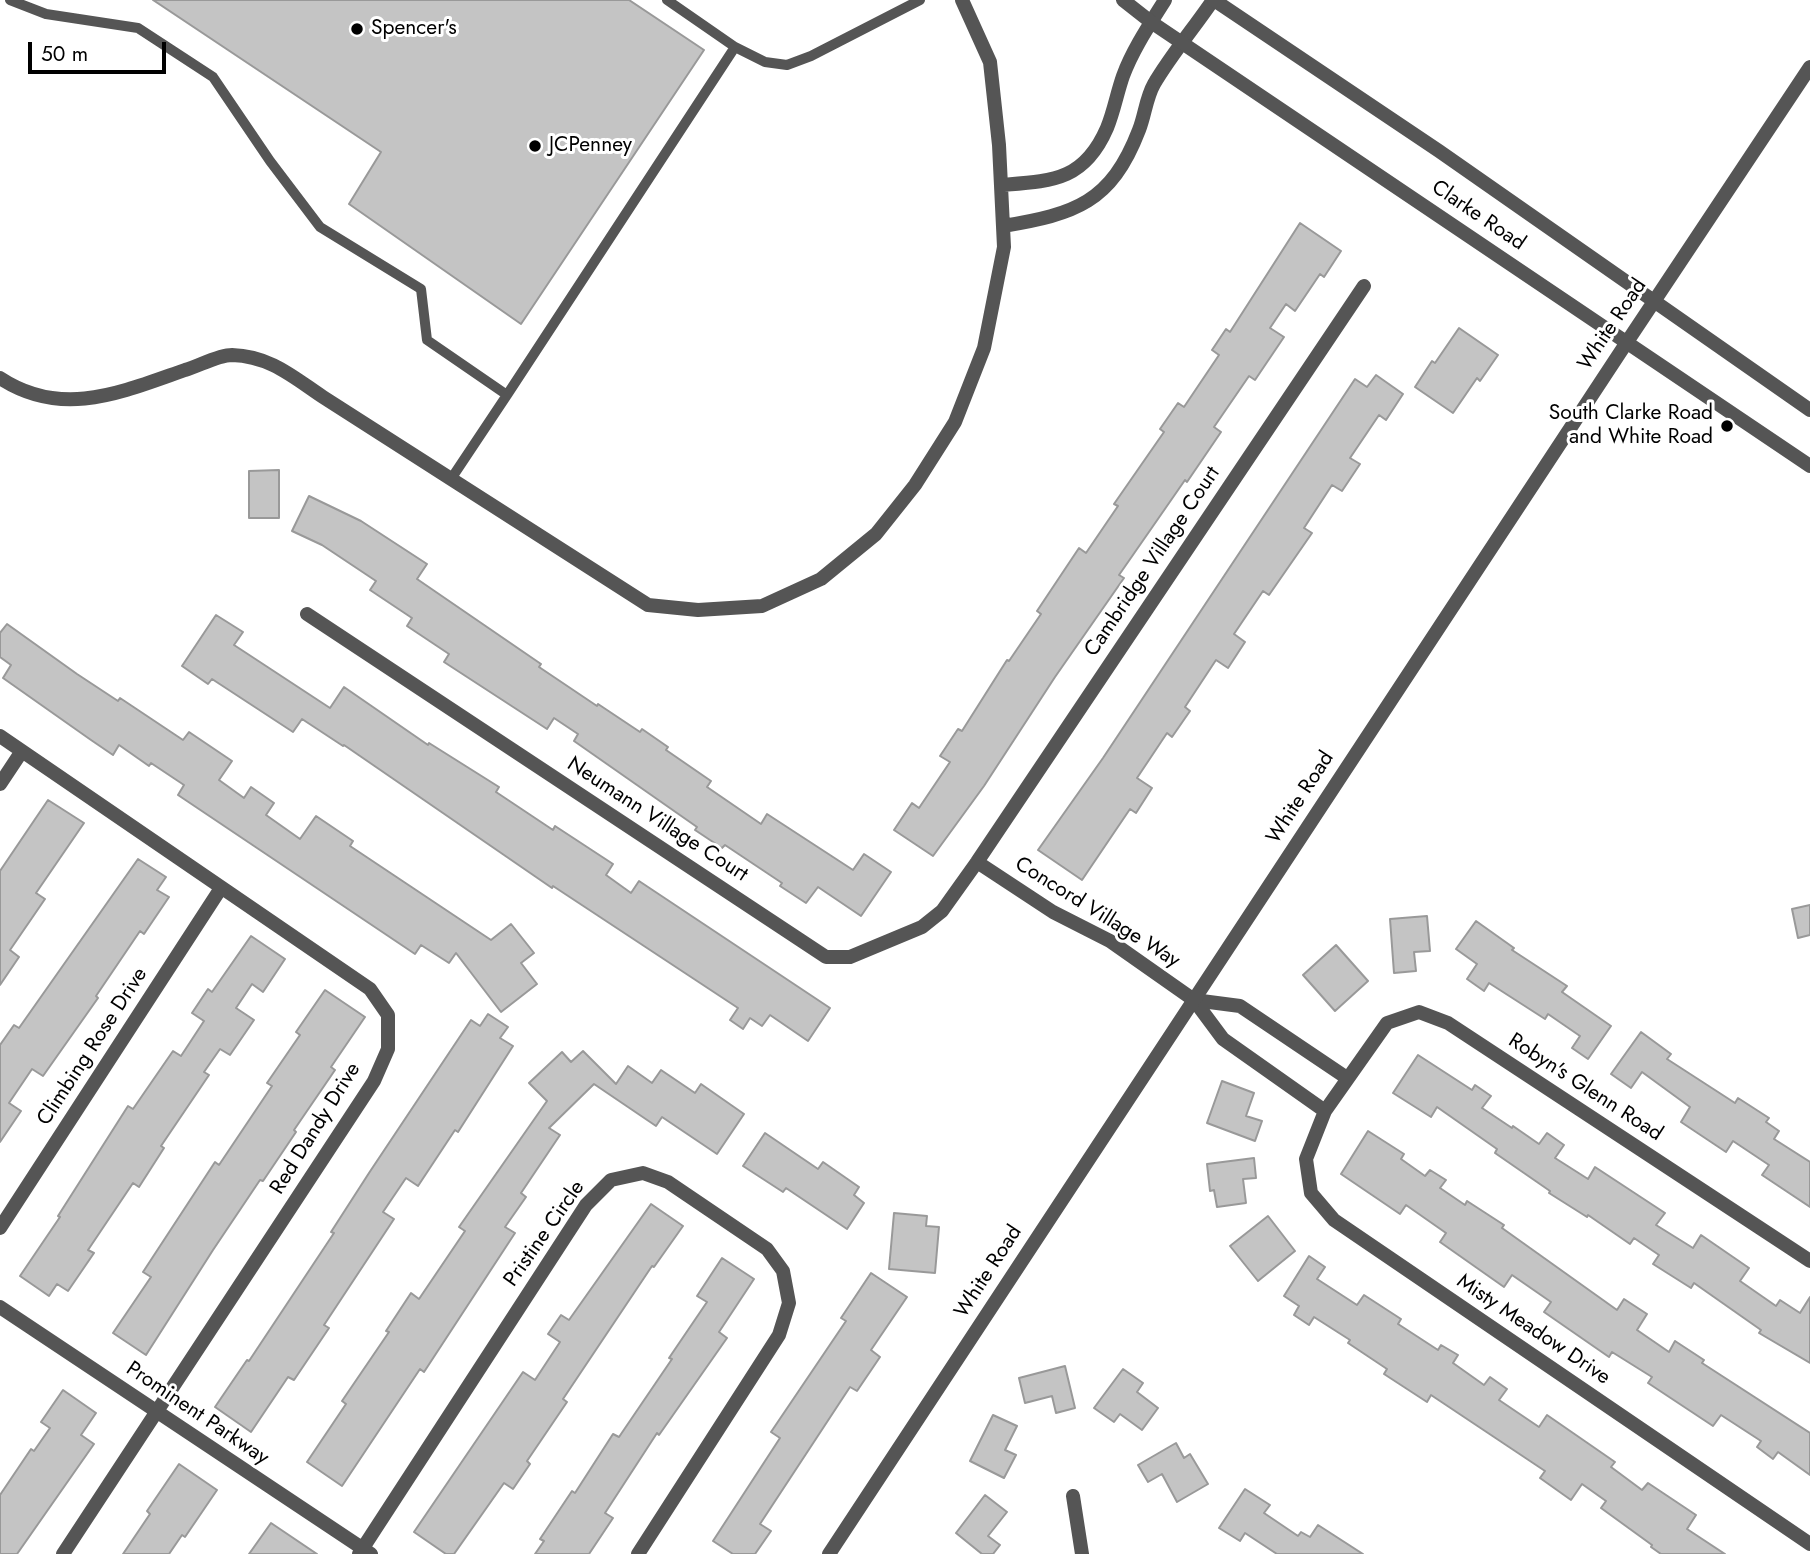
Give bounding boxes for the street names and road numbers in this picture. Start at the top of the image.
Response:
street label: Clarke Road [1426,175,1530,257]
street label: White Road [1573,275,1653,375]
street label: Cambridge Village Court [1080,462,1226,662]
street label: White Road [1262,747,1340,849]
street label: Neumann Village Court [562,752,752,888]
street label: Concord Village Way [1010,852,1184,974]
street label: Climbing Rose Drive [33,963,153,1131]
street label: Robyn's Glenn Road [1503,1029,1667,1147]
street label: Red Dandy Drive [265,1059,367,1199]
street label: Pristine Circle [499,1176,591,1292]
street label: White Road [950,1221,1028,1323]
street label: Misty Meadow Drive [1451,1269,1615,1391]
street label: Prominent Parkway [121,1357,273,1471]

